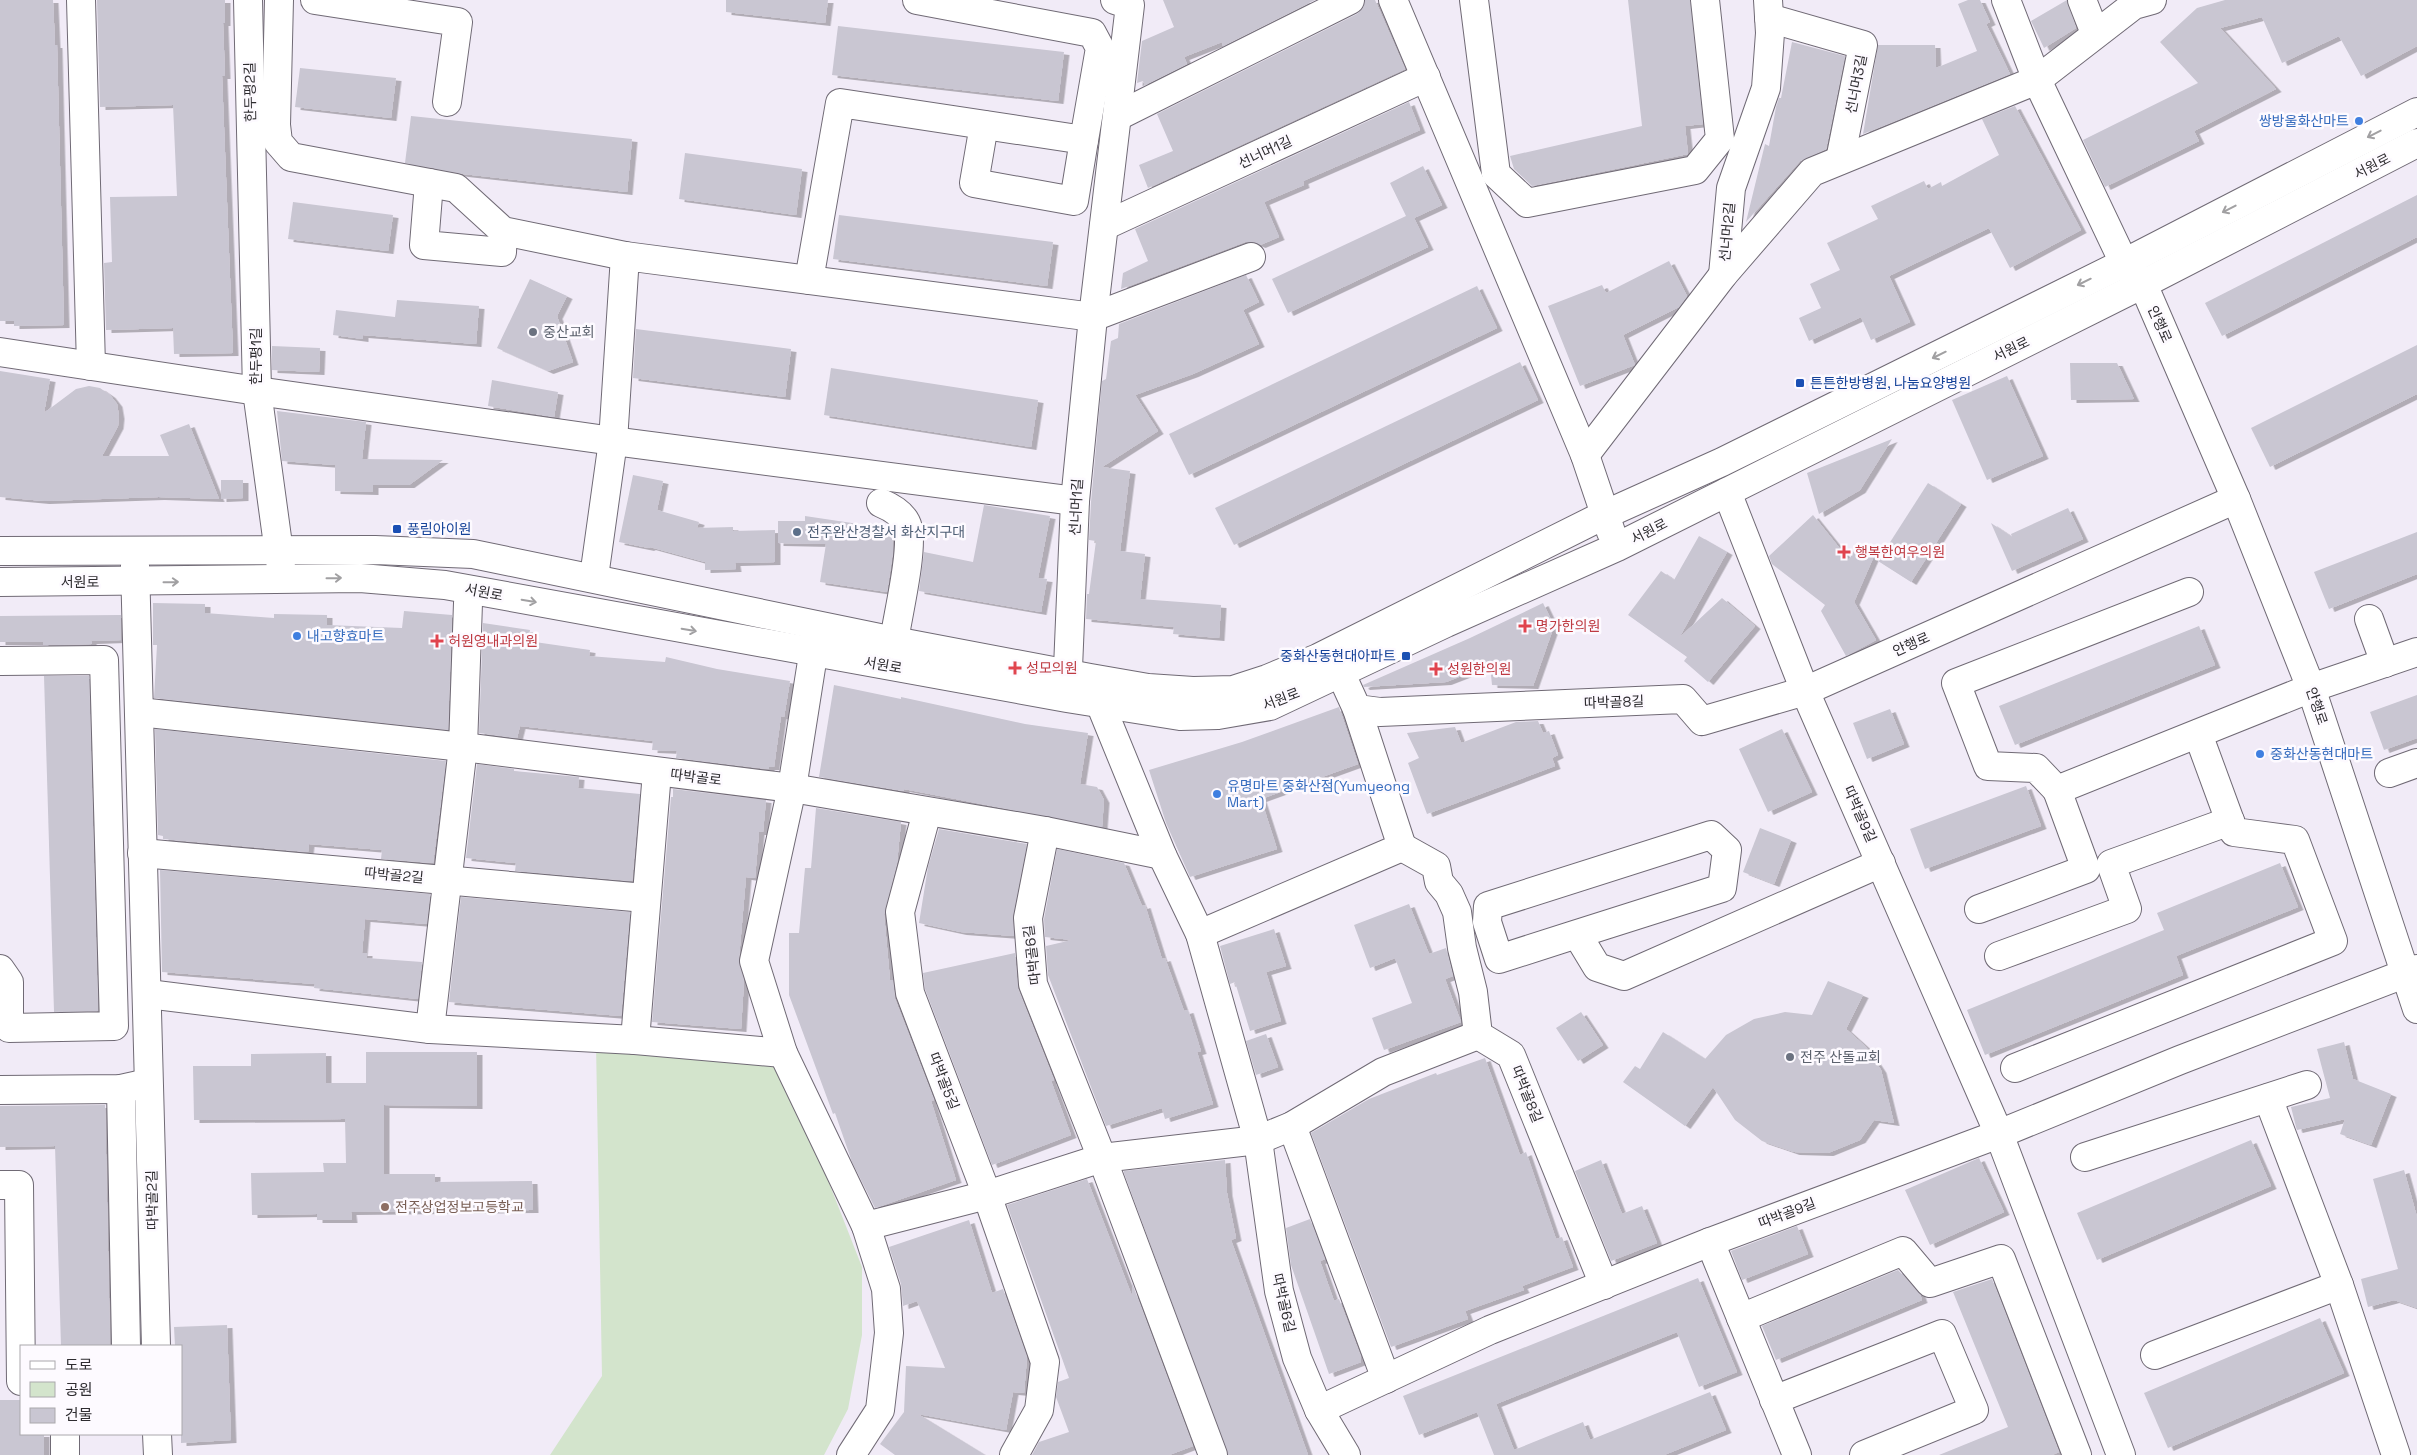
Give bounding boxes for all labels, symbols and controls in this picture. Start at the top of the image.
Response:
street label: 선너머3길 [1841,53,1871,115]
street label: 한두평2길 [240,62,260,122]
place label: 쌍방울화산마트 [2259,112,2349,130]
marker: 쌍방울화산마트 [2353,115,2365,127]
one-way arrow [2366,129,2381,139]
street label: 선너머1길 [1235,132,1295,172]
street label: 서원로 [2351,149,2393,183]
street label: 선너머2길 [1715,201,1739,263]
one-way arrow [2222,205,2237,214]
one-way arrow [2077,278,2092,288]
street label: 안행로 [2144,303,2176,345]
place label: 중산교회 [543,323,595,341]
marker: 중산교회 [527,326,539,338]
street label: 한두평1길 [247,327,265,385]
street label: 서원로 [1990,332,2032,366]
one-way arrow [1932,350,1947,360]
place label: 튼튼한방병원, 나눔요양병원 [1810,374,1971,392]
marker: 튼튼한방병원, 나눔요양병원 [1794,377,1806,389]
street label: 선너머1길 [1066,478,1086,536]
street label: 서원로 [1628,514,1670,548]
place label: 풍림아이원 [407,520,471,538]
marker: 풍림아이원 [391,523,403,535]
place label: 전주완산경찰서 화산지구대 [807,523,965,541]
marker: 전주완산경찰서 화산지구대 [791,526,803,538]
place label: 행복한여우의원 [1855,543,1945,561]
marker: 행복한여우의원 [1837,545,1851,559]
street label: 서원로 [61,573,99,591]
one-way arrow [325,574,341,583]
one-way arrow [163,577,179,586]
street label: 서원로 [463,579,505,605]
one-way arrow [521,597,537,606]
place label: 명가한의원 [1536,617,1600,635]
marker: 명가한의원 [1518,619,1532,633]
one-way arrow [681,626,697,636]
place label: 내고향효마트 [307,627,384,645]
street label: 안행로 [1890,628,1932,660]
marker: 내고향효마트 [291,630,303,642]
place label: 허원영내과의원 [448,632,538,650]
marker: 허원영내과의원 [430,634,444,648]
place label: 중화산동현대아파트 [1280,647,1396,665]
marker: 중화산동현대아파트 [1400,650,1412,662]
street label: 서원로 [862,653,904,677]
place label: 성모의원 [1026,659,1078,677]
place label: 성원한의원 [1447,660,1511,678]
marker: 성모의원 [1008,661,1022,675]
marker: 성원한의원 [1429,662,1443,676]
street label: 서원로 [1260,684,1302,714]
street label: 안행로 [2302,685,2332,727]
street label: 따박골8길 [1584,692,1644,712]
place label: 중화산동현대마트 [2270,745,2373,763]
marker: 중화산동현대마트 [2254,748,2266,760]
street label: 따박골로 [669,765,723,789]
place label: 유명마트 중화산점(Yumyeong Mart) [1227,777,1410,811]
street label: 따박골9길 [1840,783,1880,845]
marker: 유명마트 중화산점(Yumyeong Mart) [1211,788,1223,800]
street label: 따박골2길 [363,863,425,887]
street label: 따박골6길 [1019,924,1045,986]
place label: 전주 산돌교회 [1800,1048,1881,1066]
street label: 따박골5길 [925,1050,963,1112]
marker: 전주 산돌교회 [1784,1051,1796,1063]
street label: 따박골8길 [1507,1063,1547,1125]
street label: 따박골2길 [142,1170,162,1230]
street label: 따박골9길 [1756,1194,1818,1232]
place label: 전주상업정보고등학교 [395,1198,524,1216]
marker: 전주상업정보고등학교 [379,1201,391,1213]
street label: 따박골6길 [1268,1272,1300,1334]
legend [20,1345,182,1435]
text: 도로 [65,1355,93,1374]
text: 공원 [65,1380,93,1399]
text: 건물 [65,1405,93,1424]

